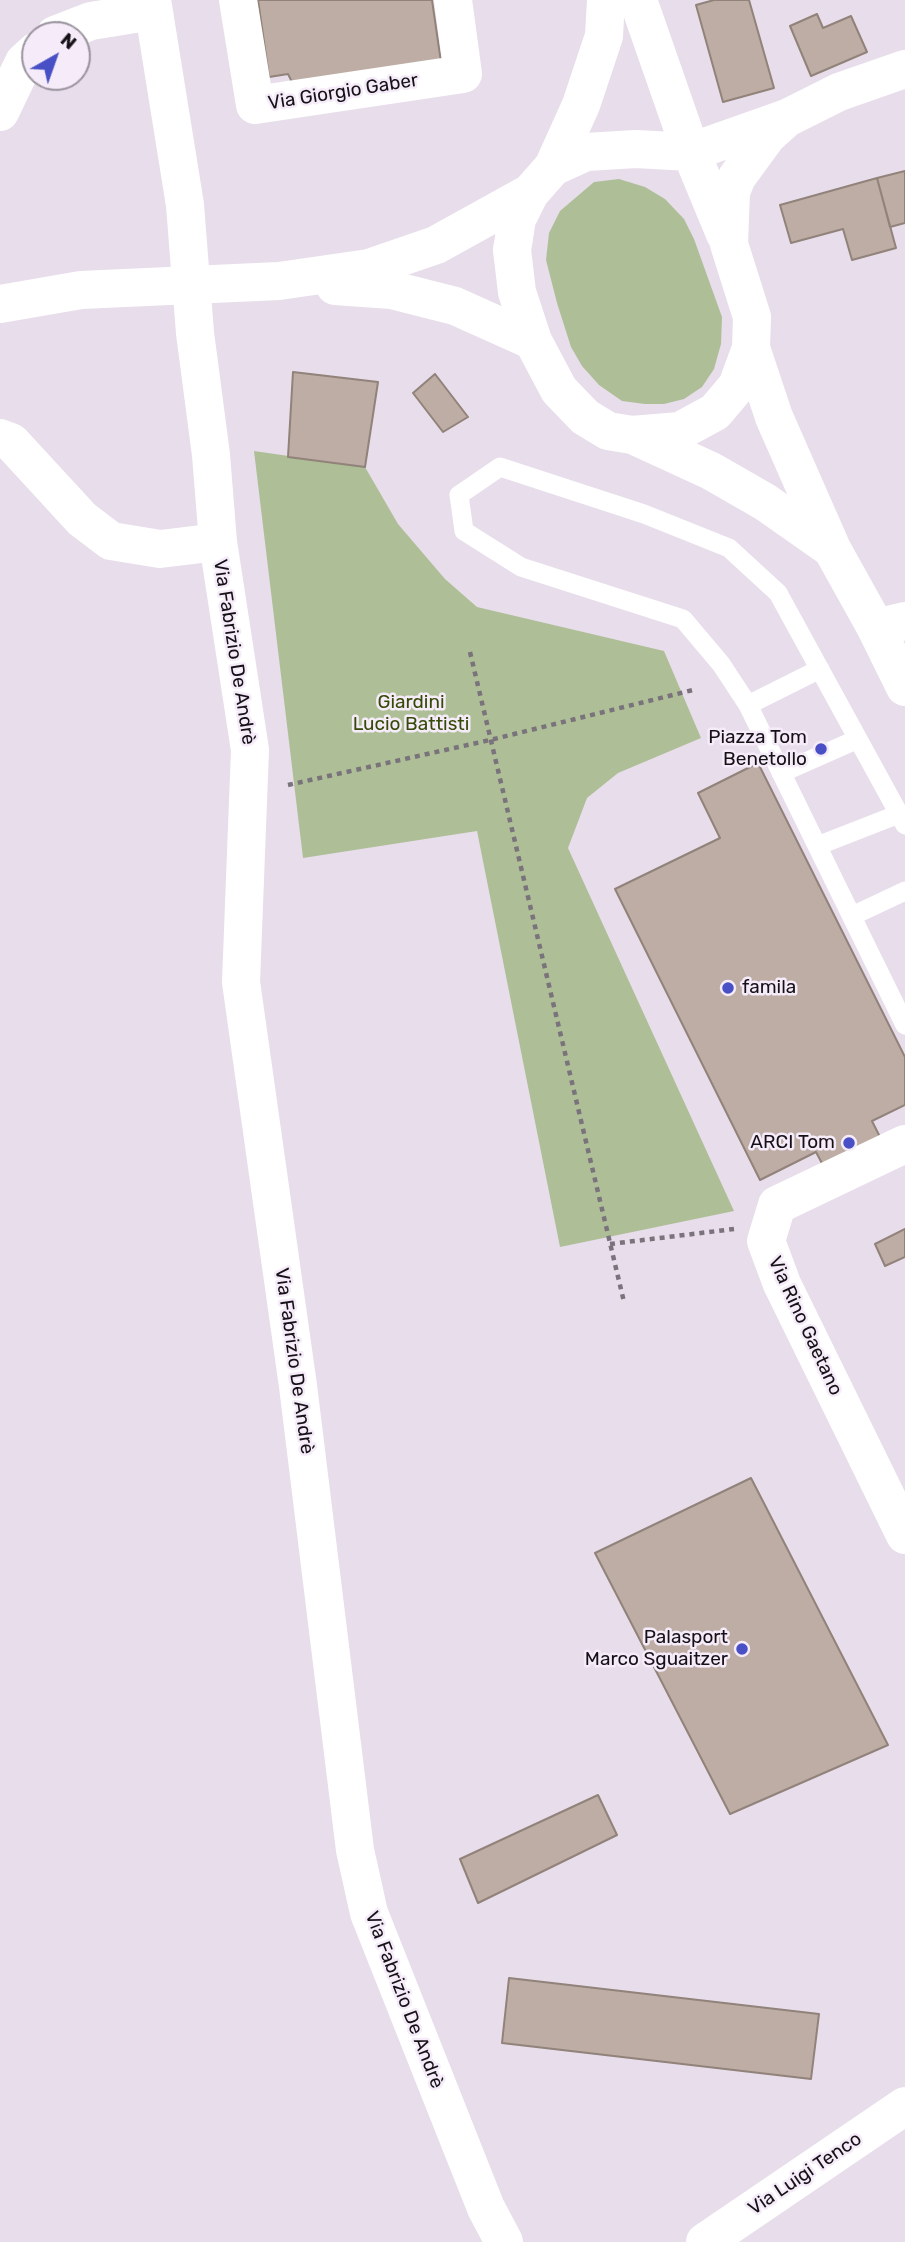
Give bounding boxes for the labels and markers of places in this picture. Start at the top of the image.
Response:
place label: Piazza Tom Benetollo [708,727,807,771]
marker: Piazza Tom Benetollo [813,741,829,757]
place label: famila [742,977,796,999]
marker: famila [720,980,736,996]
place label: ARCI Tom [750,1132,835,1154]
marker: ARCI Tom [841,1135,857,1151]
place label: Palasport Marco Sguaitzer [585,1627,728,1671]
marker: Palasport Marco Sguaitzer [734,1641,750,1657]

